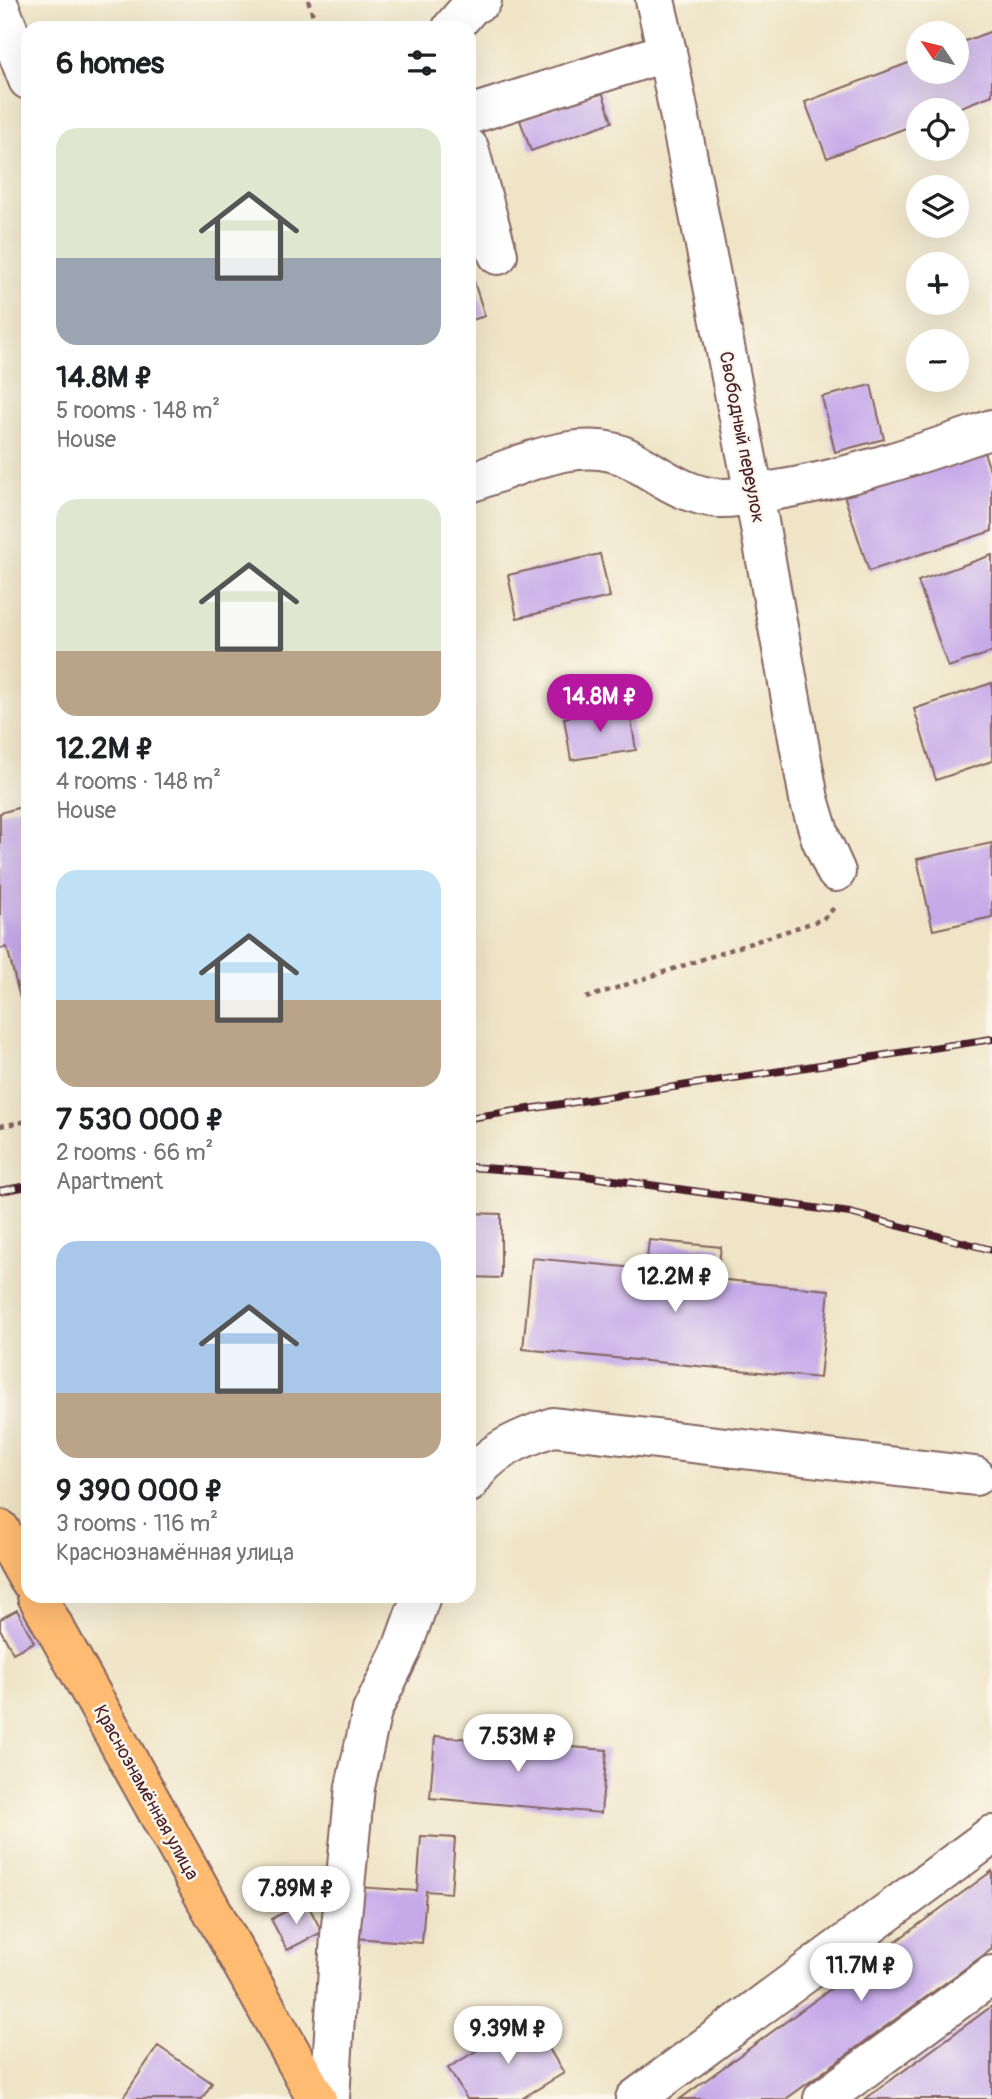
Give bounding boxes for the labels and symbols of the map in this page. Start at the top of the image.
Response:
north arrow [906,21,970,84]
street label: Свободный переулок [714,349,770,525]
pin: 14.8M ₽ [535,674,665,734]
pin: 12.2M ₽ [610,1254,740,1314]
street label: Краснознамённая улица [88,1701,204,1884]
pin: 7.53M ₽ [453,1714,583,1774]
pin: 7.89M ₽ [231,1867,361,1926]
pin: 11.7M ₽ [796,1944,926,2003]
pin: 9.39M ₽ [443,2007,573,2066]

